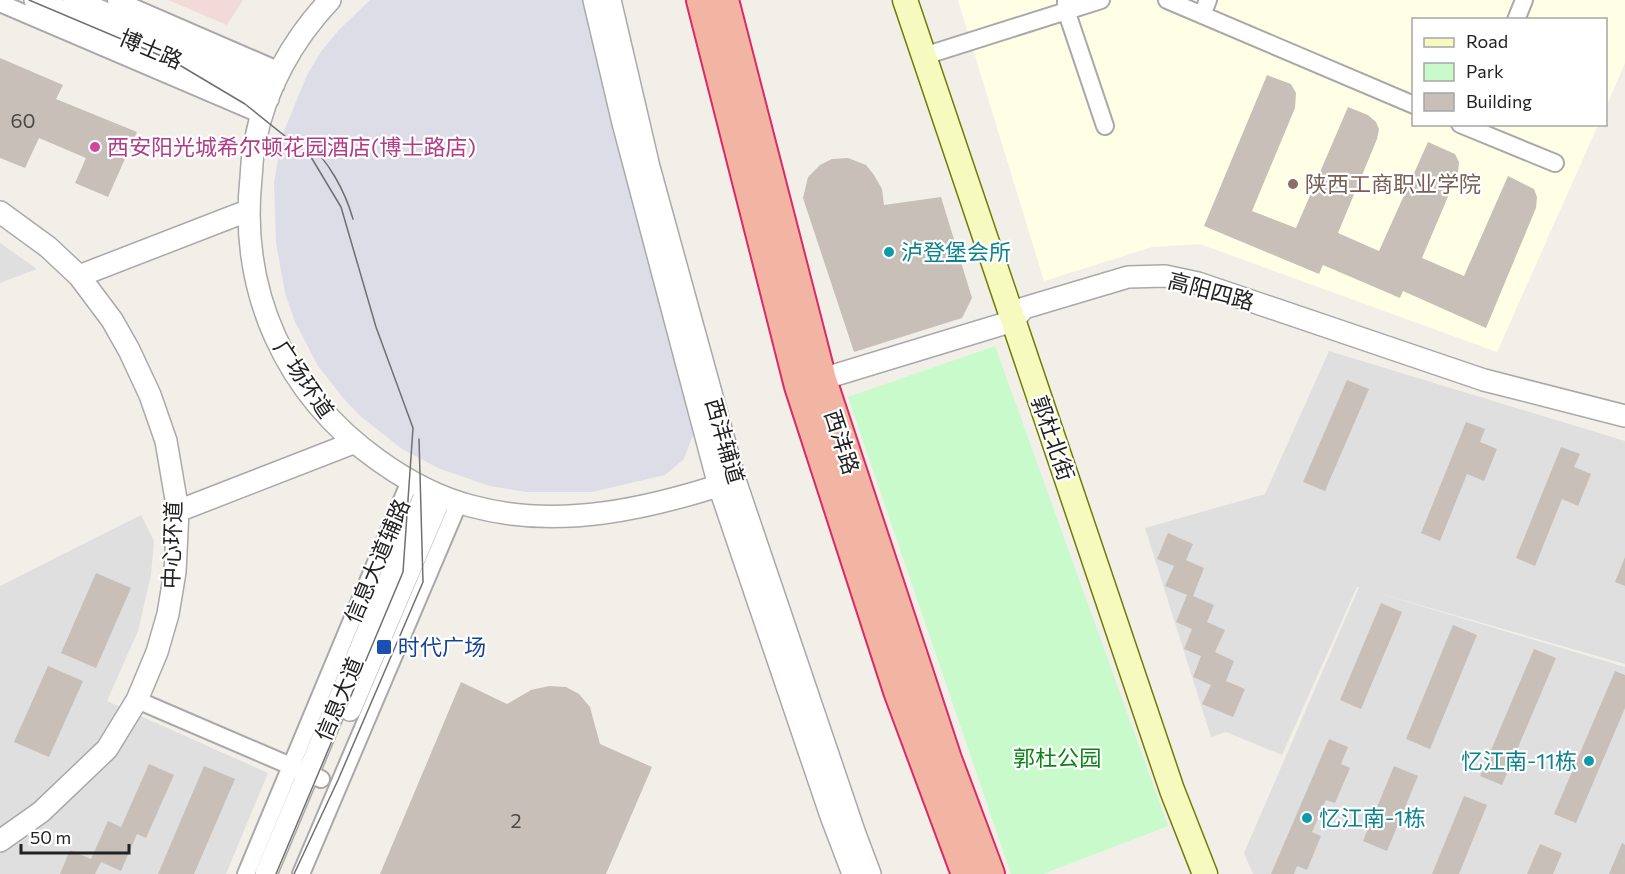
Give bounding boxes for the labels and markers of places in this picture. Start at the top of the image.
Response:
place label: 西安阳光城希尔顿花园酒店(博士路店) [107,133,476,160]
marker: 西安阳光城希尔顿花园酒店(博士路店) [88,140,102,154]
place label: 陕西工商职业学院 [1305,170,1481,197]
marker: 陕西工商职业学院 [1286,177,1300,191]
place label: 泸登堡会所 [901,238,1011,265]
marker: 泸登堡会所 [882,245,896,259]
place label: 时代广场 [398,633,486,660]
marker: 时代广场 [375,638,393,656]
place label: 忆江南-11栋 [1461,747,1577,774]
marker: 忆江南-11栋 [1582,754,1596,768]
place label: 忆江南-1栋 [1319,804,1426,831]
marker: 忆江南-1栋 [1300,811,1314,825]

